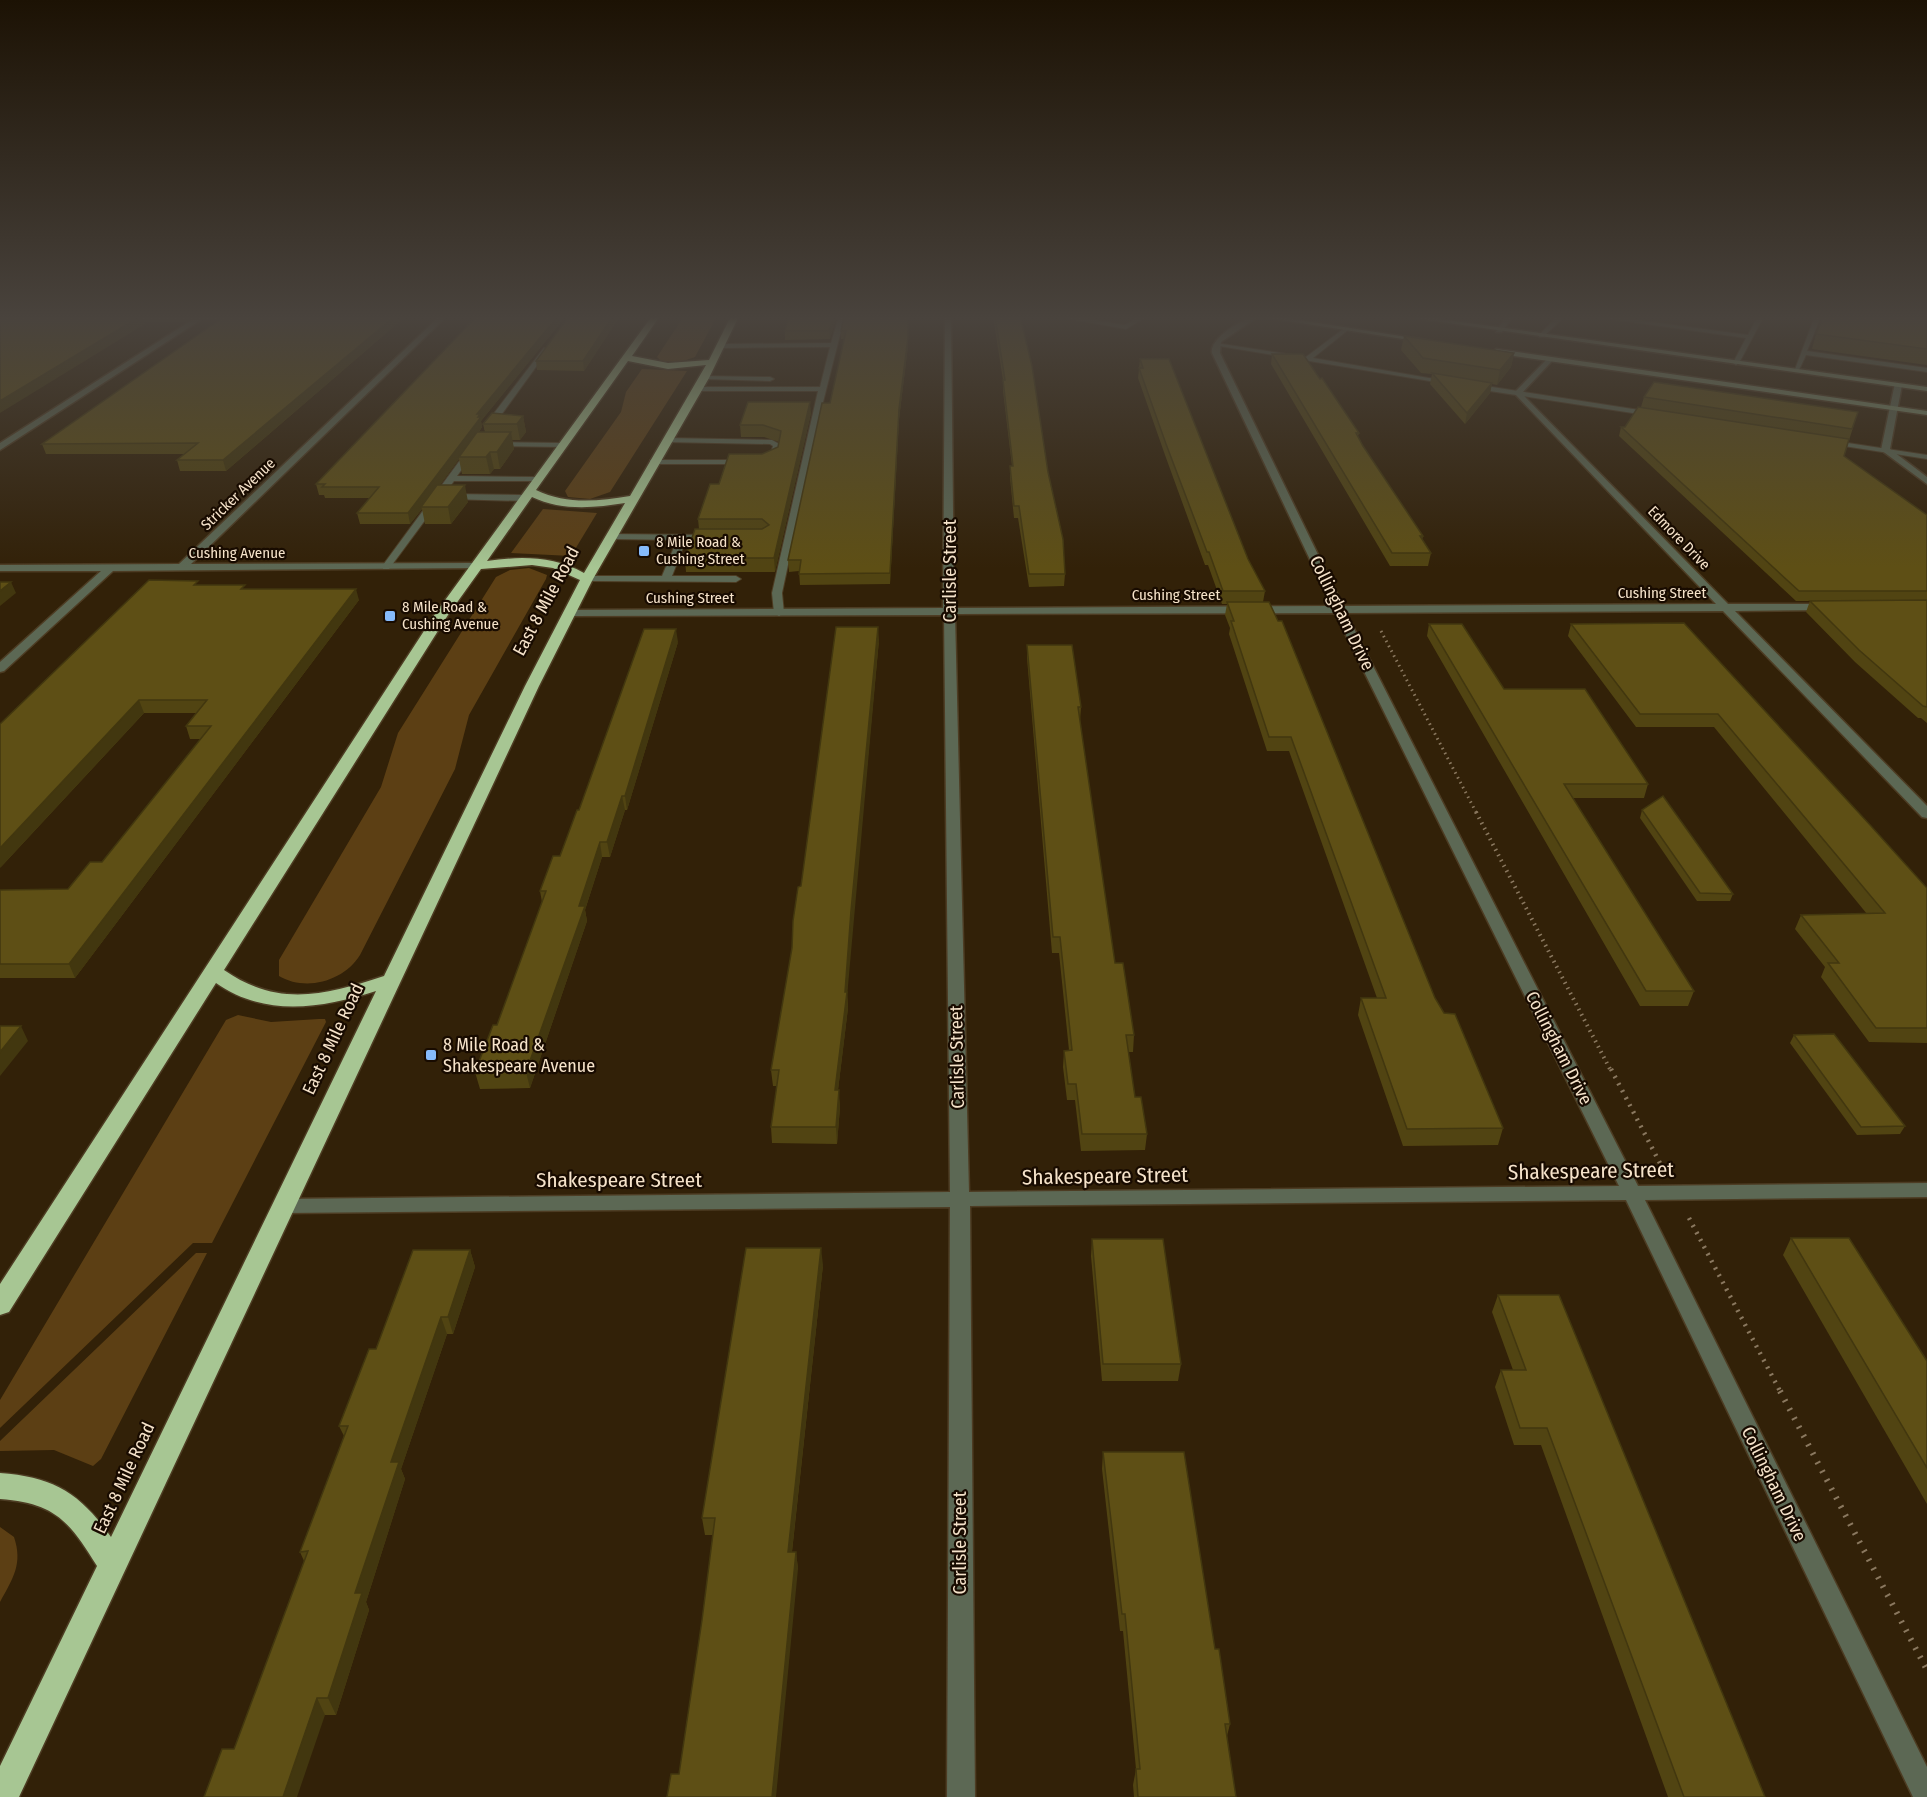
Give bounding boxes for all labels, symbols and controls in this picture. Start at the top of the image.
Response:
street label: Stricker Avenue [197,454,279,534]
street label: Edmore Drive [1644,502,1714,574]
street label: Carlisle Street [939,519,961,623]
place label: 8 Mile Road & Cushing Street [656,533,745,568]
street label: East 8 Mile Road [508,543,584,659]
street label: Cushing Avenue [189,544,285,562]
marker: 8 Mile Road & Cushing Street [637,544,651,558]
street label: Collingham Drive [1305,552,1379,674]
street label: Cushing Street [1618,584,1706,602]
street label: Cushing Street [1132,586,1220,604]
street label: Cushing Street [646,589,734,607]
place label: 8 Mile Road & Cushing Avenue [402,598,499,633]
marker: 8 Mile Road & Cushing Avenue [383,609,397,623]
street label: East 8 Mile Road [298,980,368,1098]
street label: Collingham Drive [1521,987,1597,1109]
street label: Carlisle Street [945,1005,969,1109]
place label: 8 Mile Road & Shakespeare Avenue [443,1034,595,1077]
marker: 8 Mile Road & Shakespeare Avenue [424,1048,438,1062]
street label: Shakespeare Street [1508,1157,1674,1185]
street label: Shakespeare Street [1022,1162,1188,1190]
street label: Shakespeare Street [536,1167,702,1193]
street label: East 8 Mile Road [89,1419,159,1537]
street label: Collingham Drive [1737,1423,1811,1545]
street label: Carlisle Street [949,1491,971,1595]

